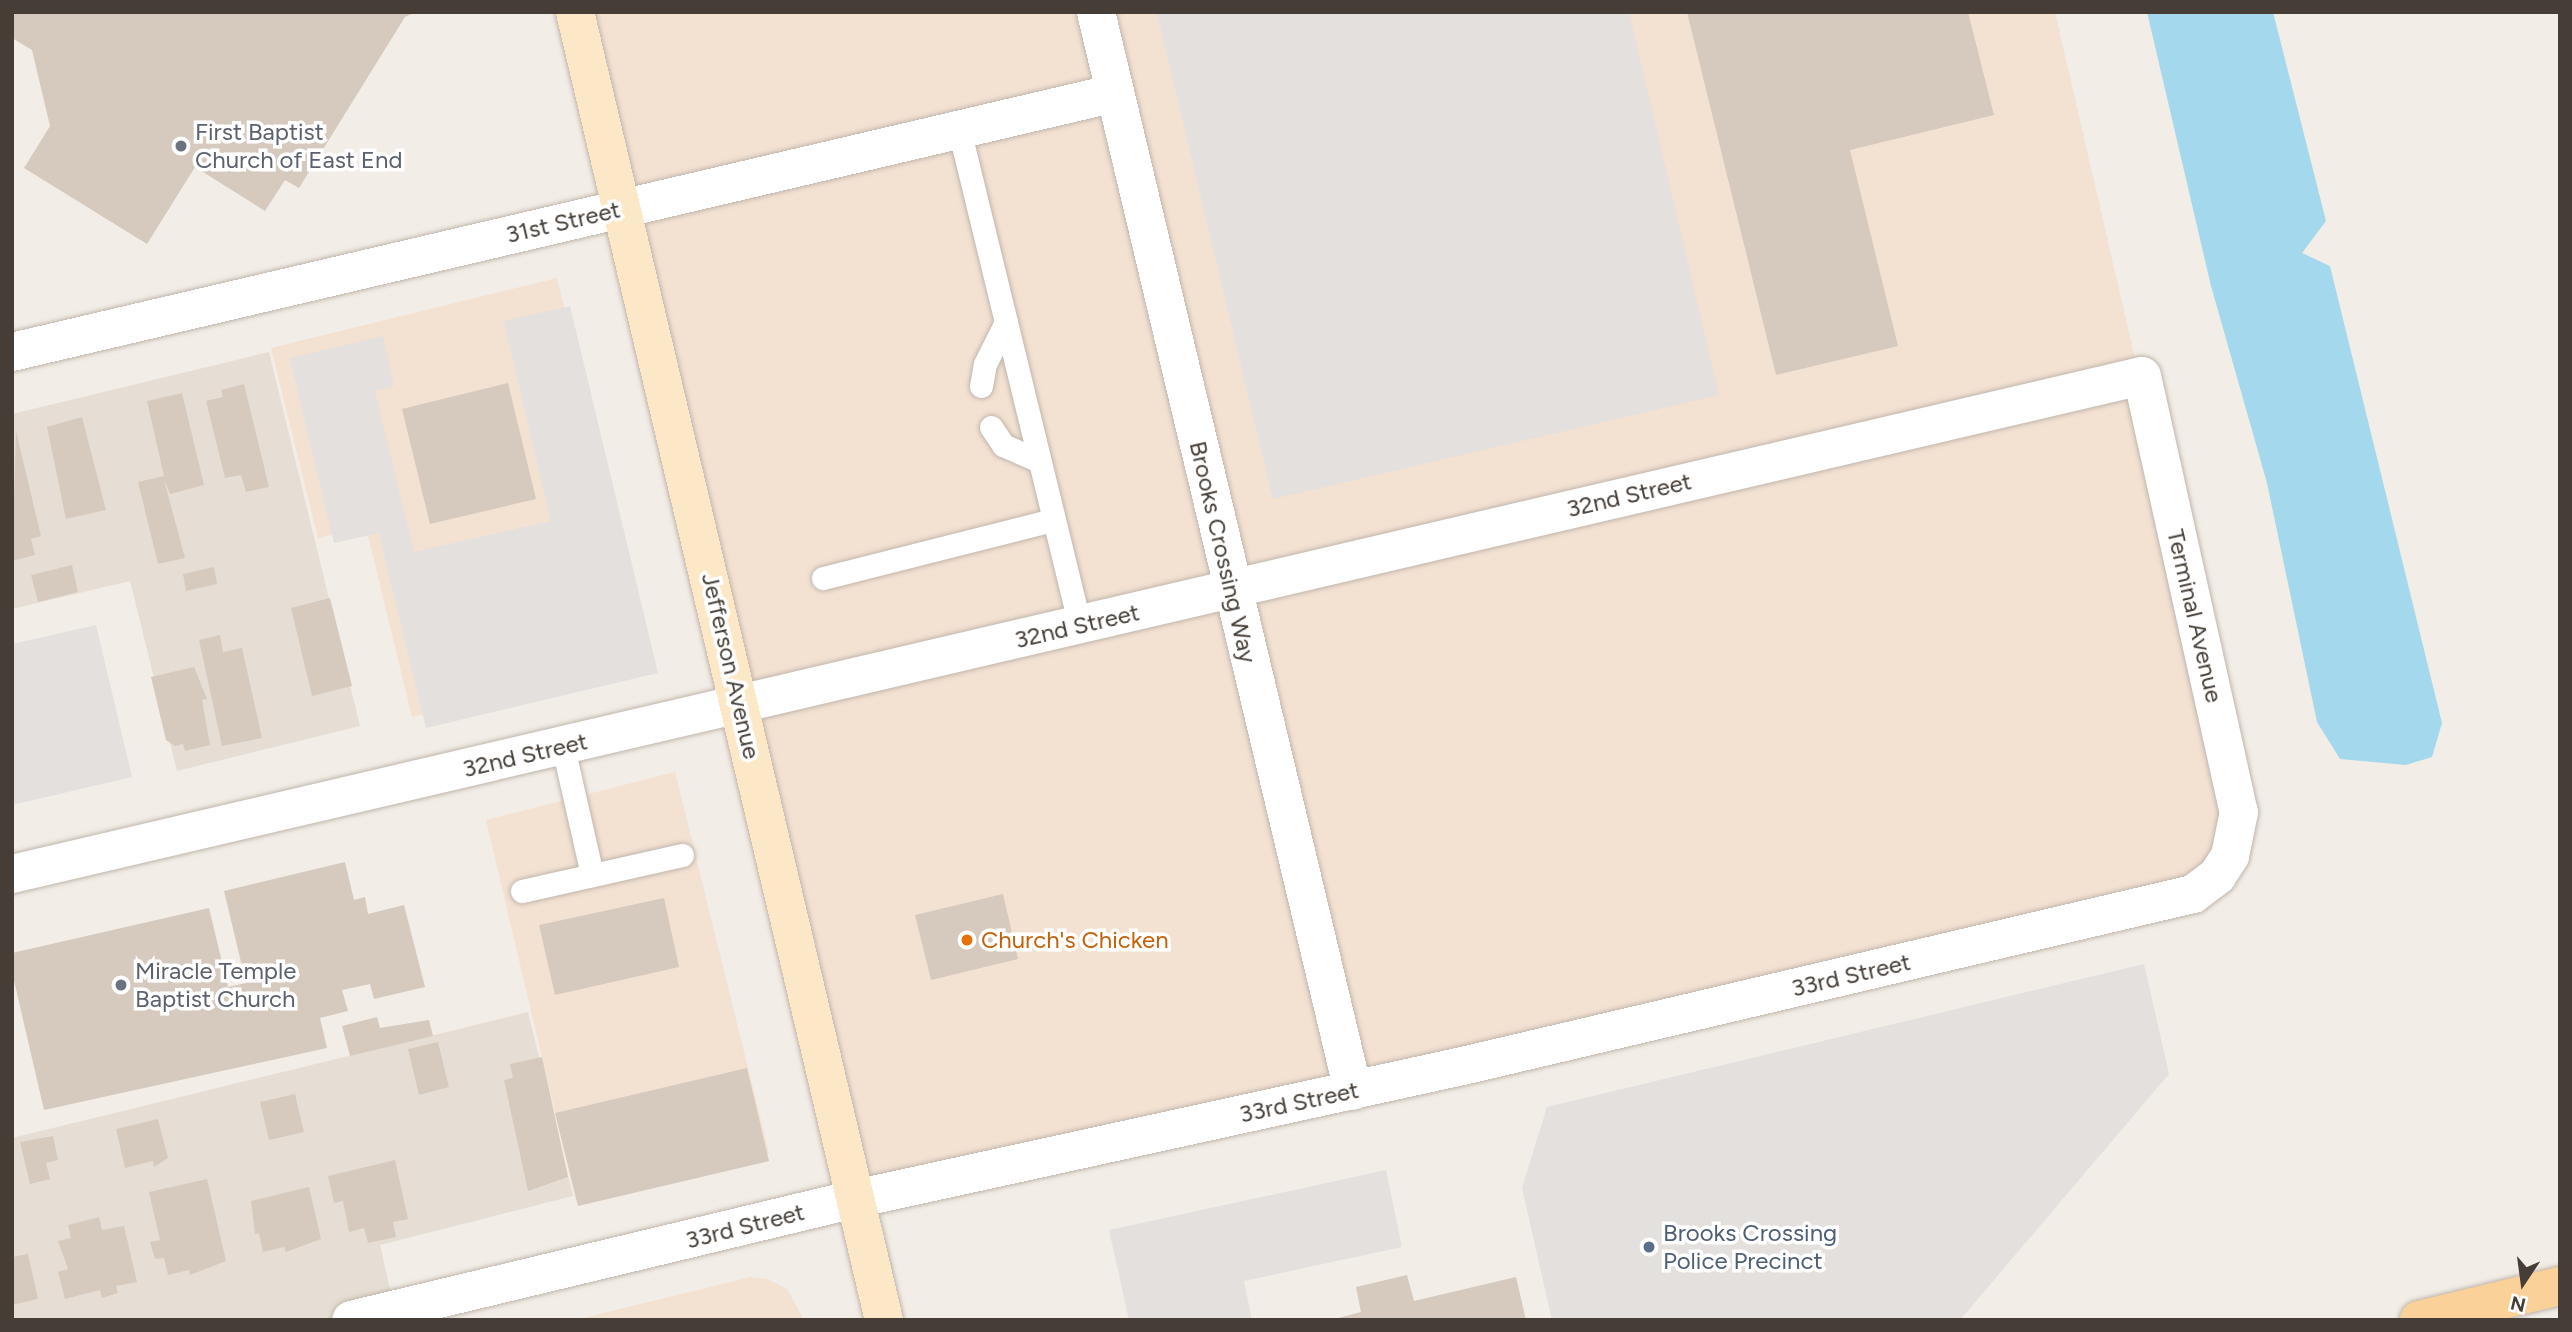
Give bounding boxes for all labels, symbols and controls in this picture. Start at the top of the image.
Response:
place label: First Baptist Church of East End [195,118,403,174]
marker: First Baptist Church of East End [173,138,189,154]
street label: 31st Street [503,195,623,249]
street label: Brooks Crossing Way [1183,438,1263,666]
street label: 32nd Street [1564,467,1694,523]
street label: Terminal Avenue [2161,527,2229,705]
street label: Jefferson Avenue [696,570,766,762]
street label: 32nd Street [1012,598,1142,654]
street label: 32nd Street [460,727,590,783]
place label: Church's Chicken [981,926,1169,954]
marker: Church's Chicken [959,932,975,948]
street label: 33rd Street [1789,947,1913,1003]
place label: Miracle Temple Baptist Church [135,957,296,1013]
marker: Miracle Temple Baptist Church [113,977,129,993]
street label: 33rd Street [1237,1075,1361,1129]
street label: 33rd Street [683,1197,807,1255]
place label: Brooks Crossing Police Precinct [1663,1219,1837,1275]
marker: Brooks Crossing Police Precinct [1641,1239,1657,1255]
north arrow [2488,1248,2558,1318]
text: N [2508,1291,2528,1317]

